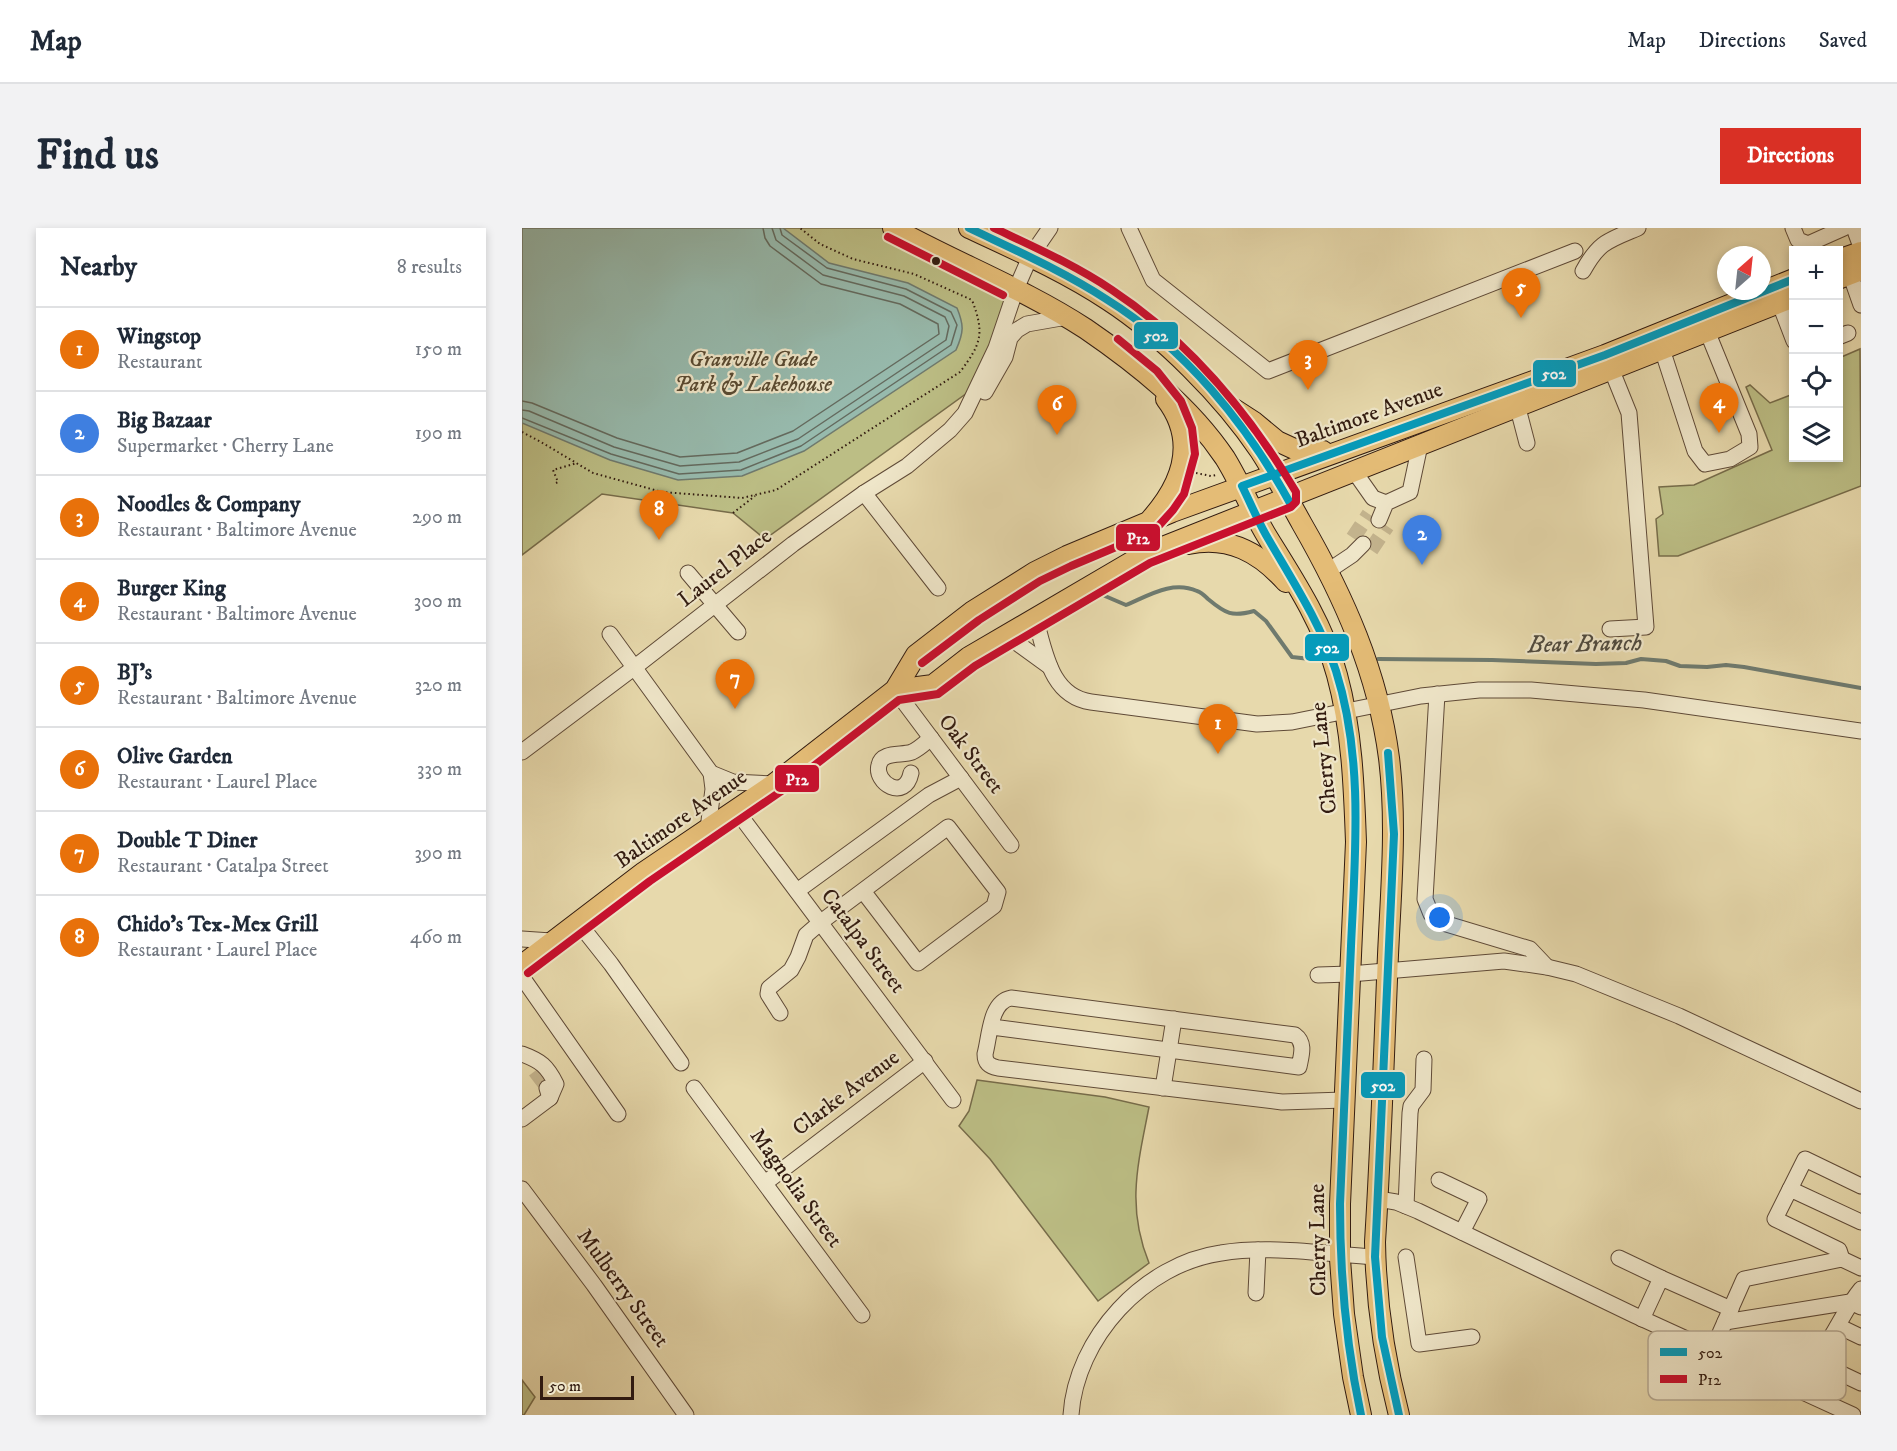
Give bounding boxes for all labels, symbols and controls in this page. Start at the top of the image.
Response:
text: Map [30,24,82,59]
text: Map [1627,28,1666,54]
text: Directions [1699,28,1786,54]
text: Saved [1819,28,1867,54]
button: Directions [1720,128,1861,184]
text: Find us [36,130,159,182]
north arrow [1717,246,1771,300]
map controls [1789,246,1843,462]
button: + [1789,246,1843,300]
text: Nearby [60,251,137,284]
text: 8 results [397,255,462,280]
unlabelled marker [930,255,942,267]
pin: 5 [1502,268,1540,318]
button: − [1789,300,1843,354]
line badge: 502 [1133,321,1179,350]
text: Wingstop [117,323,201,350]
text: 502 [1143,326,1169,346]
text: 1 [76,337,83,362]
text: 150 m [415,337,462,362]
pin: 3 [1288,340,1328,390]
park label: Granville Gude Park & Lakehouse [674,346,832,398]
text: Restaurant [117,350,202,375]
button: locate [1789,354,1843,408]
line badge: 502 [1532,359,1577,388]
text: 502 [1541,364,1567,384]
street label: Baltimore Avenue [1292,376,1446,454]
pin: 4 [1700,384,1738,433]
pin: 6 [1038,386,1076,435]
text: Big Bazaar [117,407,212,434]
button: layers [1789,408,1843,462]
text: 2 [75,421,84,446]
text: 190 m [415,421,462,446]
text: Supermarket · Cherry Lane [117,434,334,459]
pin: 8 [640,490,678,540]
text: Noodles & Company [117,491,300,518]
text: 3 [76,505,83,530]
text: 290 m [412,505,462,530]
pin: 2 [1402,516,1442,565]
text: Restaurant · Baltimore Avenue [117,518,357,543]
street label: Laurel Place [673,523,777,613]
line badge: P12 [1115,523,1161,552]
text: P12 [1126,529,1151,549]
text: Burger King [117,575,226,602]
text: 4 [74,589,85,614]
text: 300 m [414,589,462,614]
text: Restaurant · Baltimore Avenue [117,602,357,627]
water label: Bear Branch [1527,628,1643,660]
line badge: 502 [1304,633,1350,662]
text: 502 [1314,638,1340,658]
text: BJ's [117,659,152,686]
pin: 7 [716,660,754,709]
text: 5 [75,673,84,698]
text: 320 m [415,673,462,698]
text: Restaurant · Baltimore Avenue [117,686,357,711]
street label: Cherry Lane [1305,701,1343,815]
pin: 1 [1198,704,1238,754]
street label: Oak Street [932,709,1010,799]
text: Olive Garden [117,743,233,770]
text: 6 [74,757,85,782]
text: 330 m [417,757,462,782]
street label: Baltimore Avenue [610,763,752,875]
line badge: P12 [774,764,820,793]
text: Restaurant · Laurel Place [117,770,317,795]
text: P12 [785,770,810,790]
text: Double T Diner [117,827,257,854]
text: 7 [74,841,85,866]
text: 390 m [414,841,462,866]
text: Restaurant · Catalpa Street [117,854,329,879]
street label: Catalpa Street [815,883,911,999]
your location [1425,903,1454,932]
text: Chido's Tex-Mex Grill [117,911,318,938]
text: 8 [74,925,85,950]
text: 460 m [410,925,462,950]
text: Restaurant · Laurel Place [117,938,317,963]
street label: Clarke Avenue [787,1044,905,1142]
line badge: 502 [1360,1071,1406,1099]
text: 502 [1370,1076,1396,1096]
street label: Magnolia Street [744,1123,848,1253]
street label: Cherry Lane [1304,1184,1332,1296]
street label: Mulberry Street [571,1223,675,1353]
legend [1648,1331,1846,1400]
text: 502 [1698,1343,1723,1363]
text: P12 [1698,1370,1721,1390]
scale bar [540,1373,634,1400]
text: 50 m [549,1376,581,1396]

